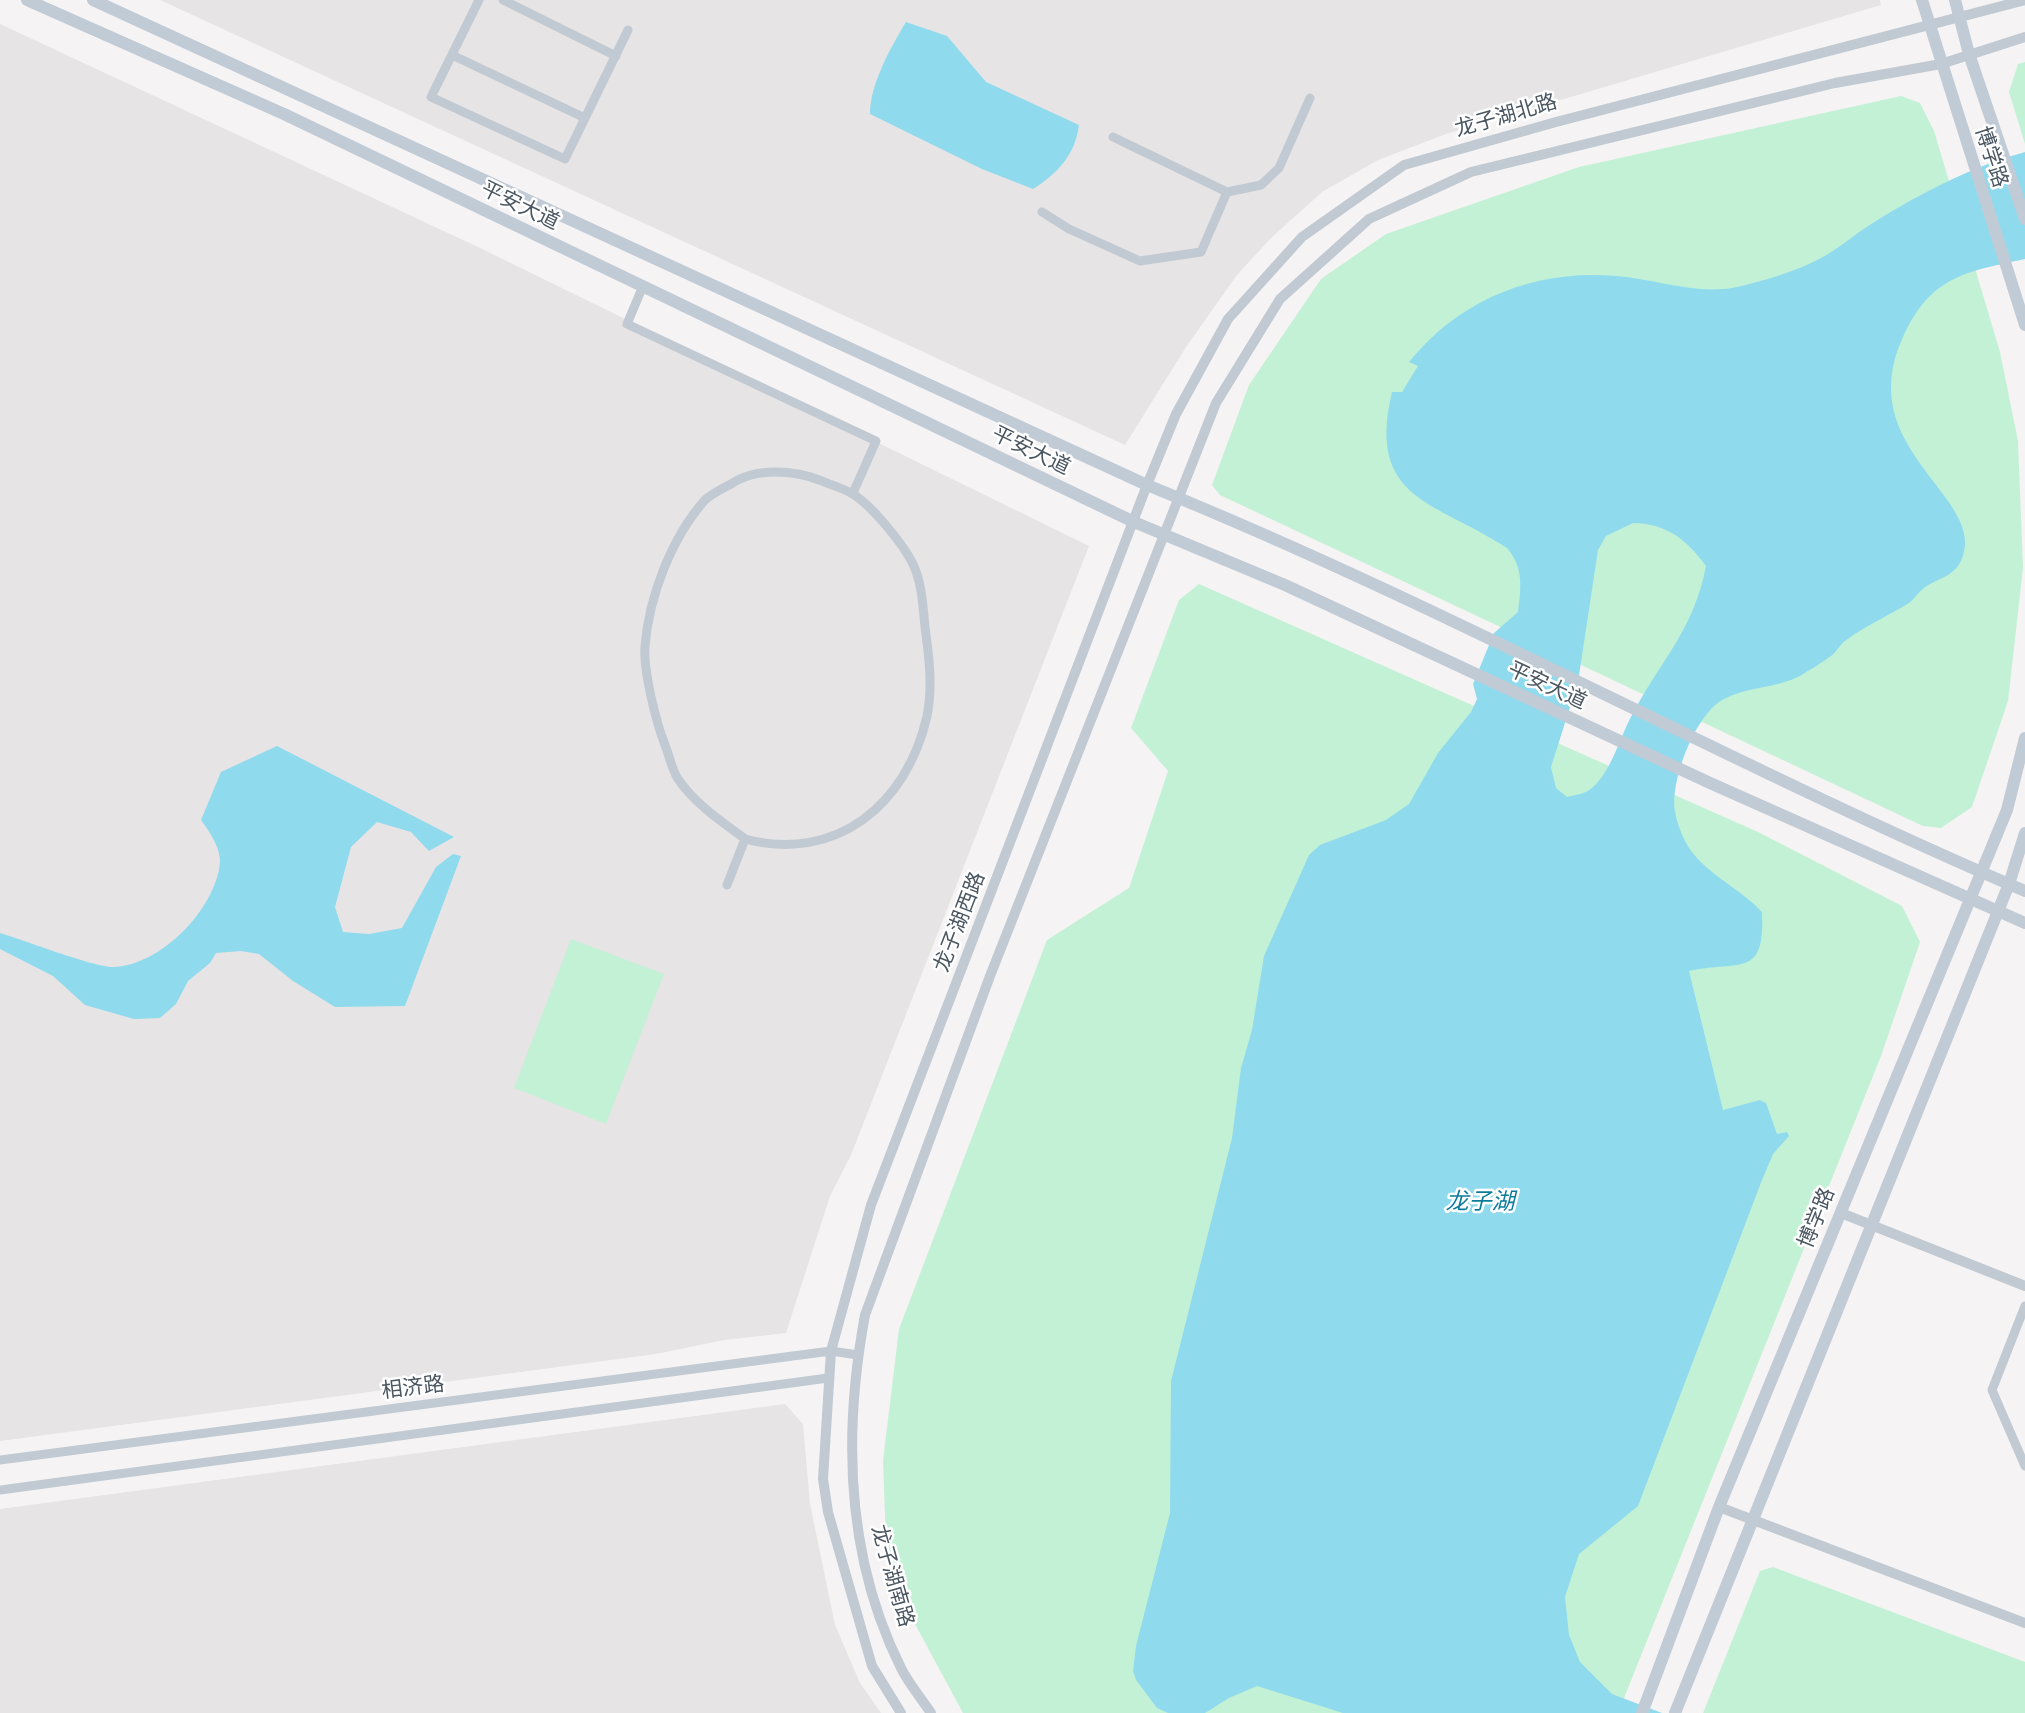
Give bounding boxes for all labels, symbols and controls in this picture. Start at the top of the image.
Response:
street label: 龙子湖北路 [1452,89,1560,143]
street label: 博学路 [1969,123,2013,191]
street label: 平安大道 [477,176,563,236]
street label: 平安大道 [988,421,1074,481]
street label: 平安大道 [1504,657,1590,715]
street label: 龙子湖西路 [929,868,991,976]
street label: 博学路 [1794,1184,1840,1252]
water label: 龙子湖 [1446,1188,1514,1216]
street label: 相济路 [380,1372,446,1404]
street label: 龙子湖南路 [865,1522,919,1630]

